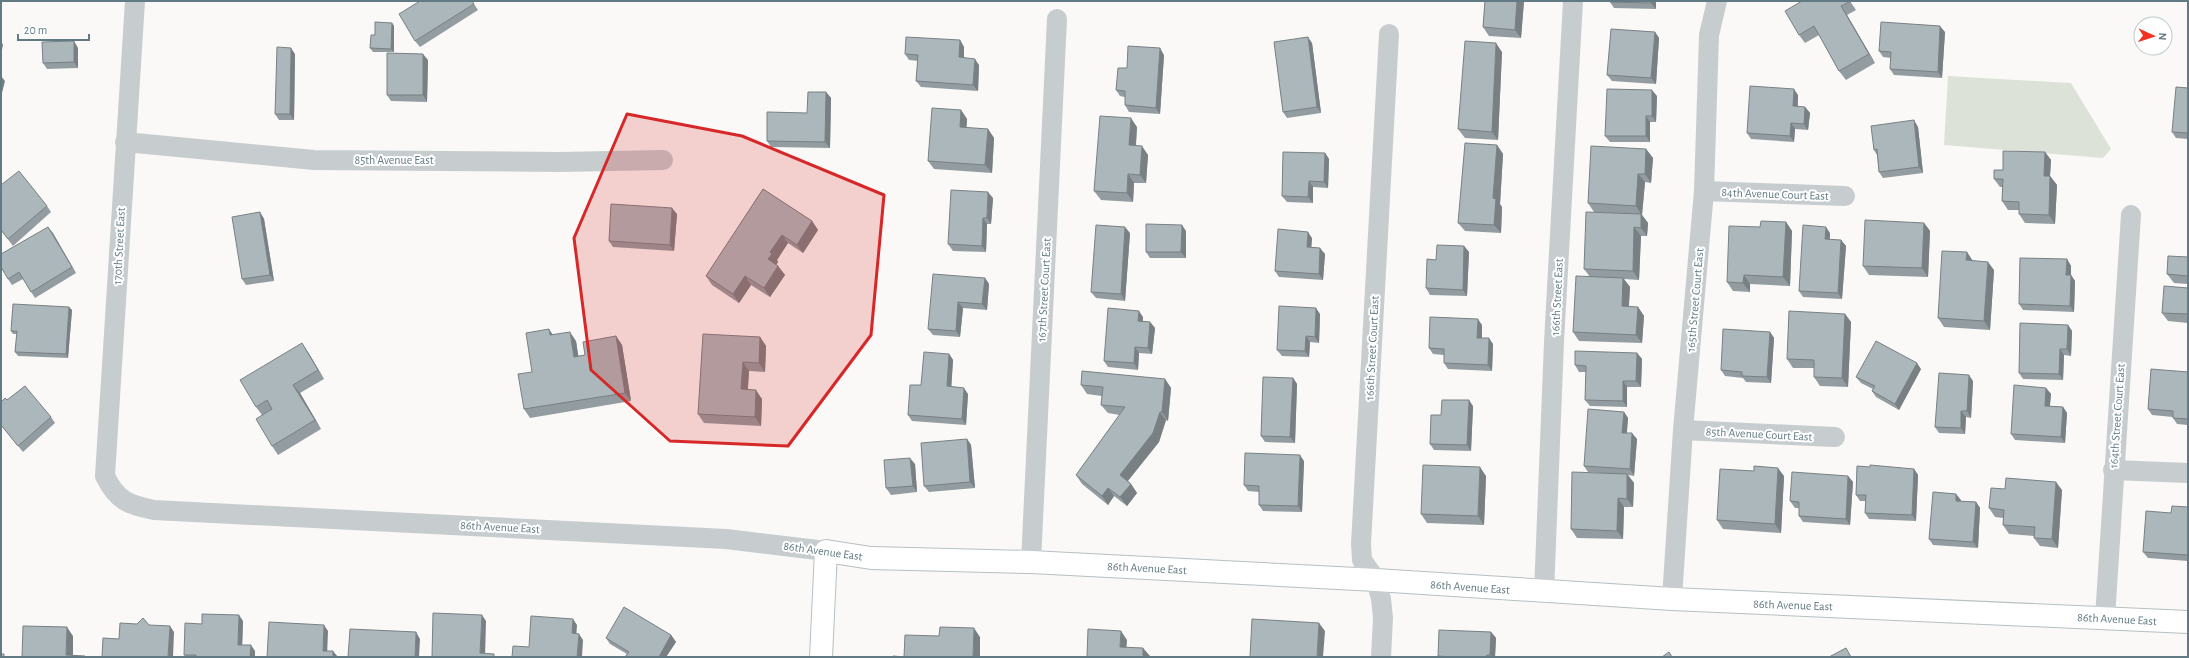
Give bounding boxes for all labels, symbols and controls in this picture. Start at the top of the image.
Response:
scale bar [18,16,89,42]
north arrow [2133,16,2173,56]
text: 20 m [24,24,47,36]
text: N [2157,32,2168,41]
street label: 85th Avenue East [354,154,434,166]
street label: 84th Avenue Court East [1721,186,1829,202]
street label: 170th Street East [111,207,127,285]
street label: 167th Street Court East [1035,238,1053,342]
street label: 165th Street Court East [1684,248,1706,352]
street label: 166th Street East [1549,258,1565,336]
street label: 166th Street Court East [1363,295,1381,401]
street label: 164th Street Court East [2107,363,2127,469]
street label: 85th Avenue Court East [1705,425,1813,443]
street label: 86th Avenue East [460,519,540,535]
street label: 86th Avenue East [783,540,863,563]
street label: 86th Avenue East [1107,560,1187,576]
street label: 86th Avenue East [1430,578,1510,596]
street label: 86th Avenue East [1753,598,1833,612]
street label: 86th Avenue East [2077,611,2157,627]

